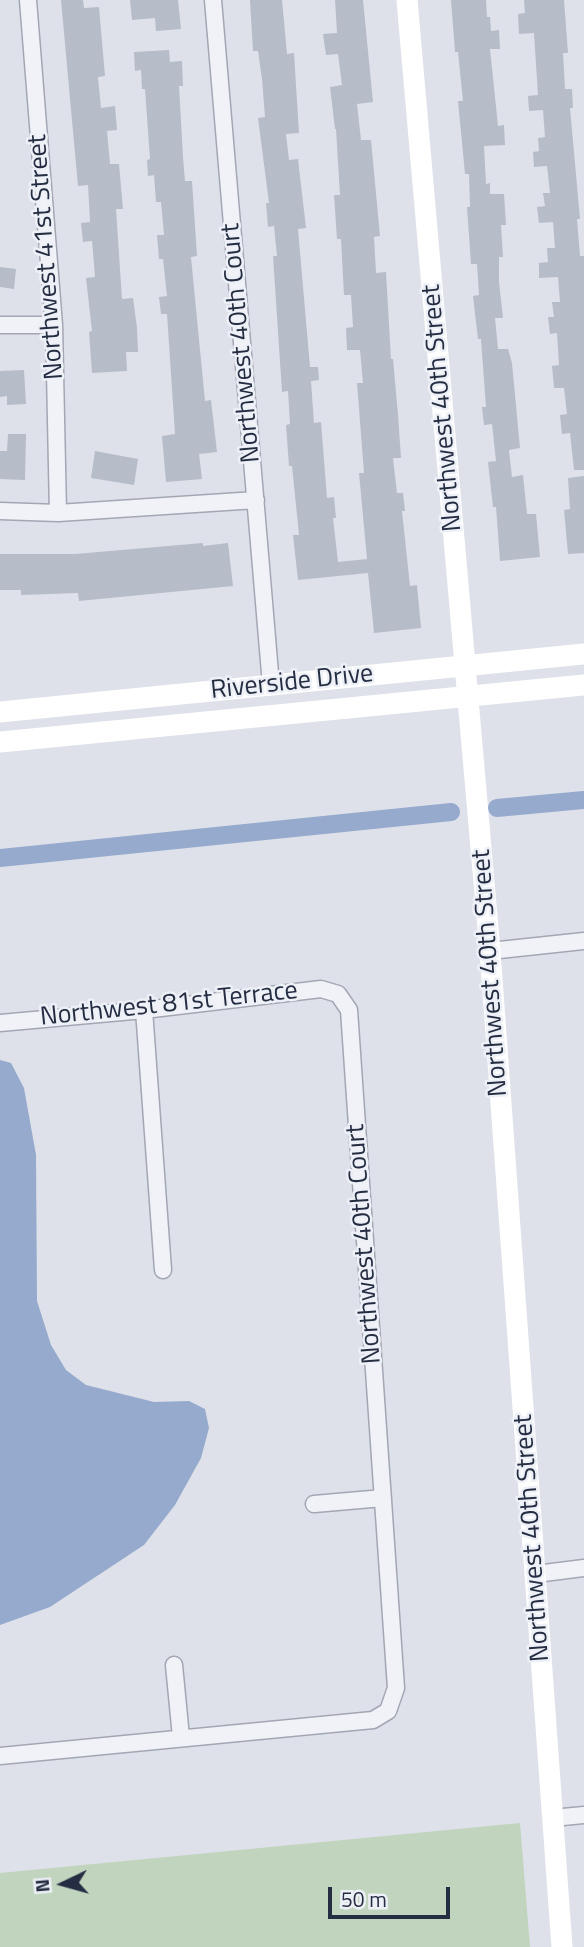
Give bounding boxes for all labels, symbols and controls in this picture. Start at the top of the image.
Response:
street label: Northwest 41st Street [23,133,71,381]
street label: Northwest 40th Court [216,222,268,464]
street label: Northwest 40th Street [417,283,469,533]
street label: Riverside Drive [209,659,375,707]
street label: Northwest 40th Street [467,848,515,1098]
street label: Northwest 81st Terrace [39,976,299,1034]
street label: Northwest 40th Court [341,1123,389,1365]
street label: Northwest 40th Street [509,1413,557,1663]
north arrow [28,1849,98,1919]
scale bar [332,1874,454,1918]
text: N [27,1878,57,1894]
text: 50 m [341,1883,387,1915]

